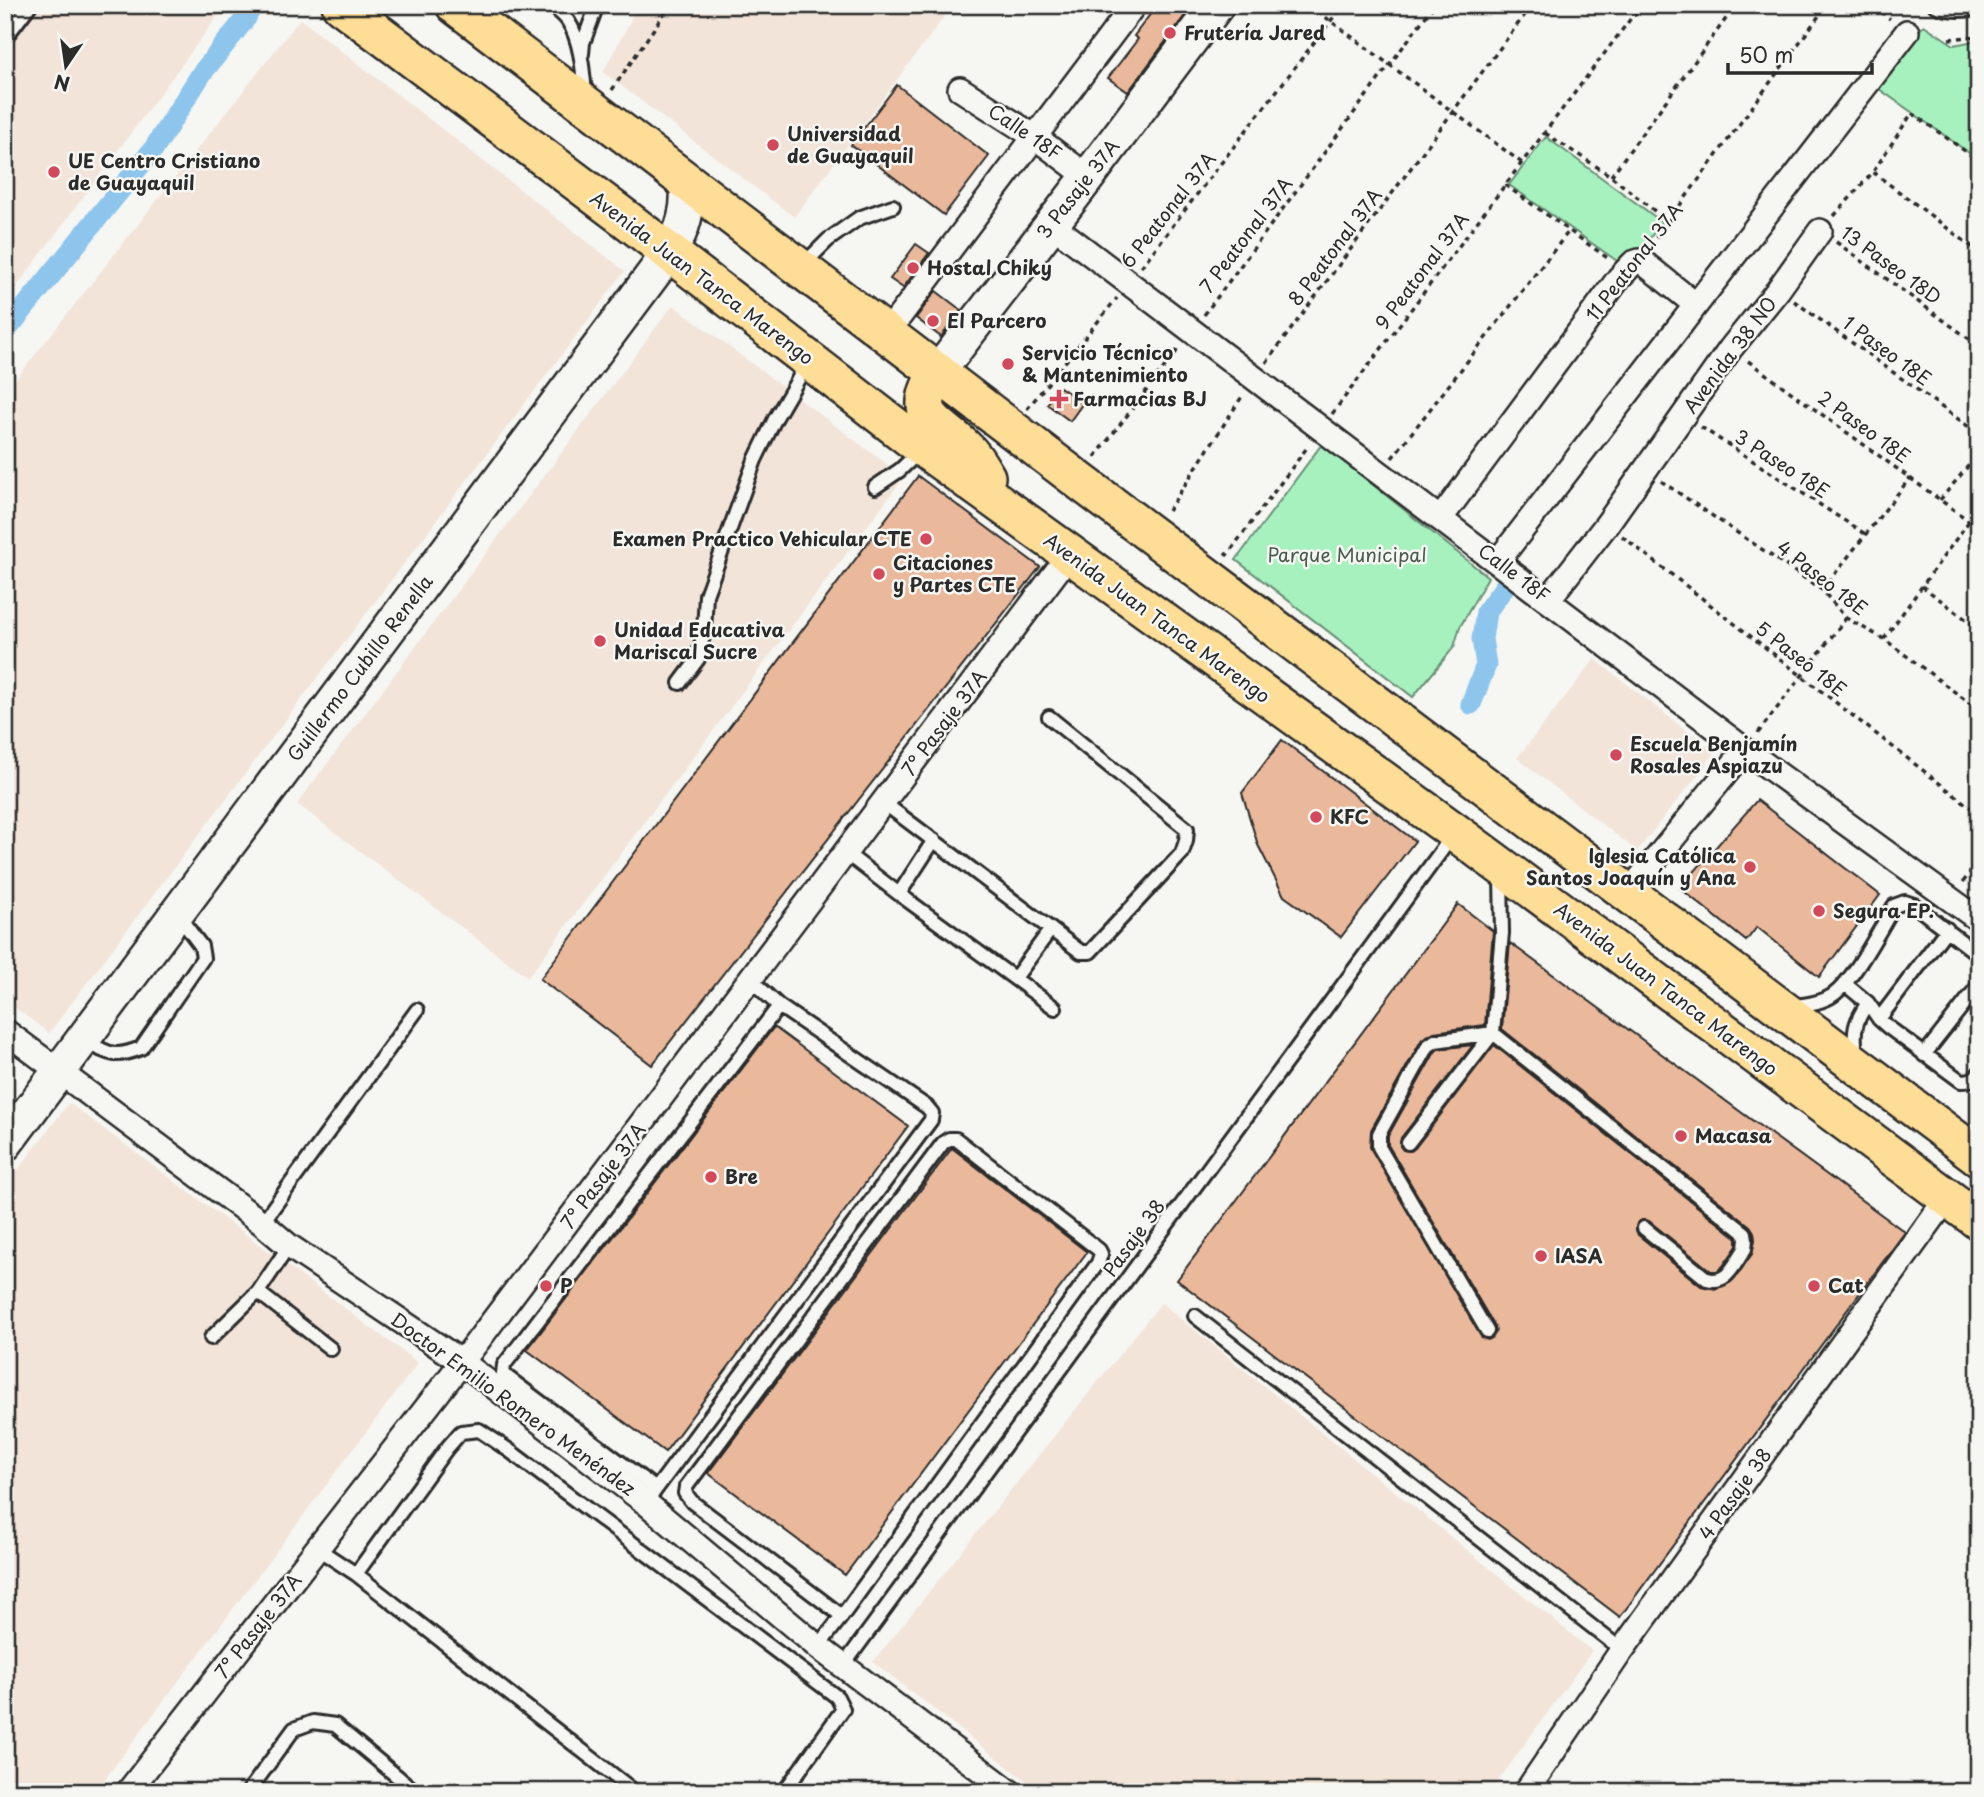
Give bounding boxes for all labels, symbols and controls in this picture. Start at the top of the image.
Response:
place label: Frutería Jared [1184,18,1326,46]
marker: Frutería Jared [1162,25,1178,41]
north arrow [32,32,102,102]
scale bar [1728,32,1872,76]
text: 50 m [1739,38,1793,70]
text: N [51,68,72,99]
street label: Calle 18F [983,96,1068,166]
place label: Universidad de Guayaquil [787,119,913,169]
street label: 3 Pasaje 37A [1029,133,1125,244]
marker: Universidad de Guayaquil [765,137,781,153]
street label: 6 Peatonal 37A [1113,145,1222,273]
place label: UE Centro Cristiano de Guayaquil [68,146,260,196]
marker: UE Centro Cristiano de Guayaquil [46,164,62,180]
street label: 7 Peatonal 37A [1192,170,1298,298]
street label: 8 Peatonal 37A [1281,182,1388,311]
street label: Avenida Juan Tanca Marengo [585,184,820,371]
street label: 11 Peatonal 37A [1578,196,1688,326]
street label: 9 Peatonal 37A [1368,206,1475,335]
street label: 13 Paseo 18D [1835,218,1948,310]
place label: Hostal Chiky [927,253,1052,281]
marker: Hostal Chiky [905,260,921,276]
street label: Avenida 38 NO [1676,290,1783,419]
place label: El Parcero [947,306,1046,334]
street label: 1 Paseo 18E [1838,309,1938,392]
marker: El Parcero [925,313,941,329]
place label: Servicio Técnico & Mantenimiento [1022,338,1188,388]
marker: Servicio Técnico & Mantenimiento [1000,356,1016,372]
street label: 2 Paseo 18E [1813,383,1916,469]
place label: Farmacias BJ [1073,384,1207,412]
marker: Farmacias BJ [1051,391,1067,407]
street label: 3 Paseo 18E [1729,422,1836,504]
place label: Examen Practico Vehicular CTE [612,524,912,552]
street label: Avenida Juan Tanca Marengo [1039,525,1277,709]
marker: Examen Practico Vehicular CTE [918,531,934,547]
street label: 4 Paseo 18E [1771,533,1874,622]
street label: Calle 18F [1473,536,1556,608]
park label: Parque Municipal [1267,540,1427,568]
place label: Citaciones y Partes CTE [893,548,1017,598]
marker: Citaciones y Partes CTE [871,566,887,582]
street label: Guillermo Cubillo Renella [280,568,439,767]
street label: 5 Paseo 18E [1750,614,1853,703]
place label: Unidad Educativa Mariscal Sucre [614,615,785,665]
marker: Unidad Educativa Mariscal Sucre [592,633,608,649]
street label: 7° Pasaje 37A [894,663,992,781]
place label: Escuela Benjamín Rosales Aspiazu [1630,729,1798,779]
marker: Escuela Benjamín Rosales Aspiazu [1608,747,1624,763]
place label: KFC [1330,802,1369,830]
marker: KFC [1308,809,1324,825]
place label: Iglesia Católica Santos Joaquín y Ana [1526,841,1736,891]
marker: Iglesia Católica Santos Joaquín y Ana [1742,859,1758,875]
street label: Avenida Juan Tanca Marengo [1549,895,1784,1082]
place label: Segura EP. [1833,896,1934,924]
marker: Segura EP. [1811,903,1827,919]
street label: 7° Pasaje 37A [553,1116,651,1234]
place label: Macasa [1695,1121,1772,1149]
marker: Macasa [1673,1128,1689,1144]
place label: Bre [725,1162,758,1190]
marker: Bre [703,1169,719,1185]
street label: Pasaje 38 [1096,1193,1171,1282]
place label: IASA [1555,1241,1603,1269]
marker: IASA [1533,1248,1549,1264]
place label: P [560,1271,572,1299]
place label: Cat [1828,1271,1864,1299]
marker: P [538,1278,554,1294]
marker: Cat [1806,1278,1822,1294]
street label: Doctor Emilio Romero Menéndez [385,1305,642,1502]
street label: 4 Pasaje 38 [1691,1442,1777,1545]
street label: 7° Pasaje 37A [207,1567,307,1684]

